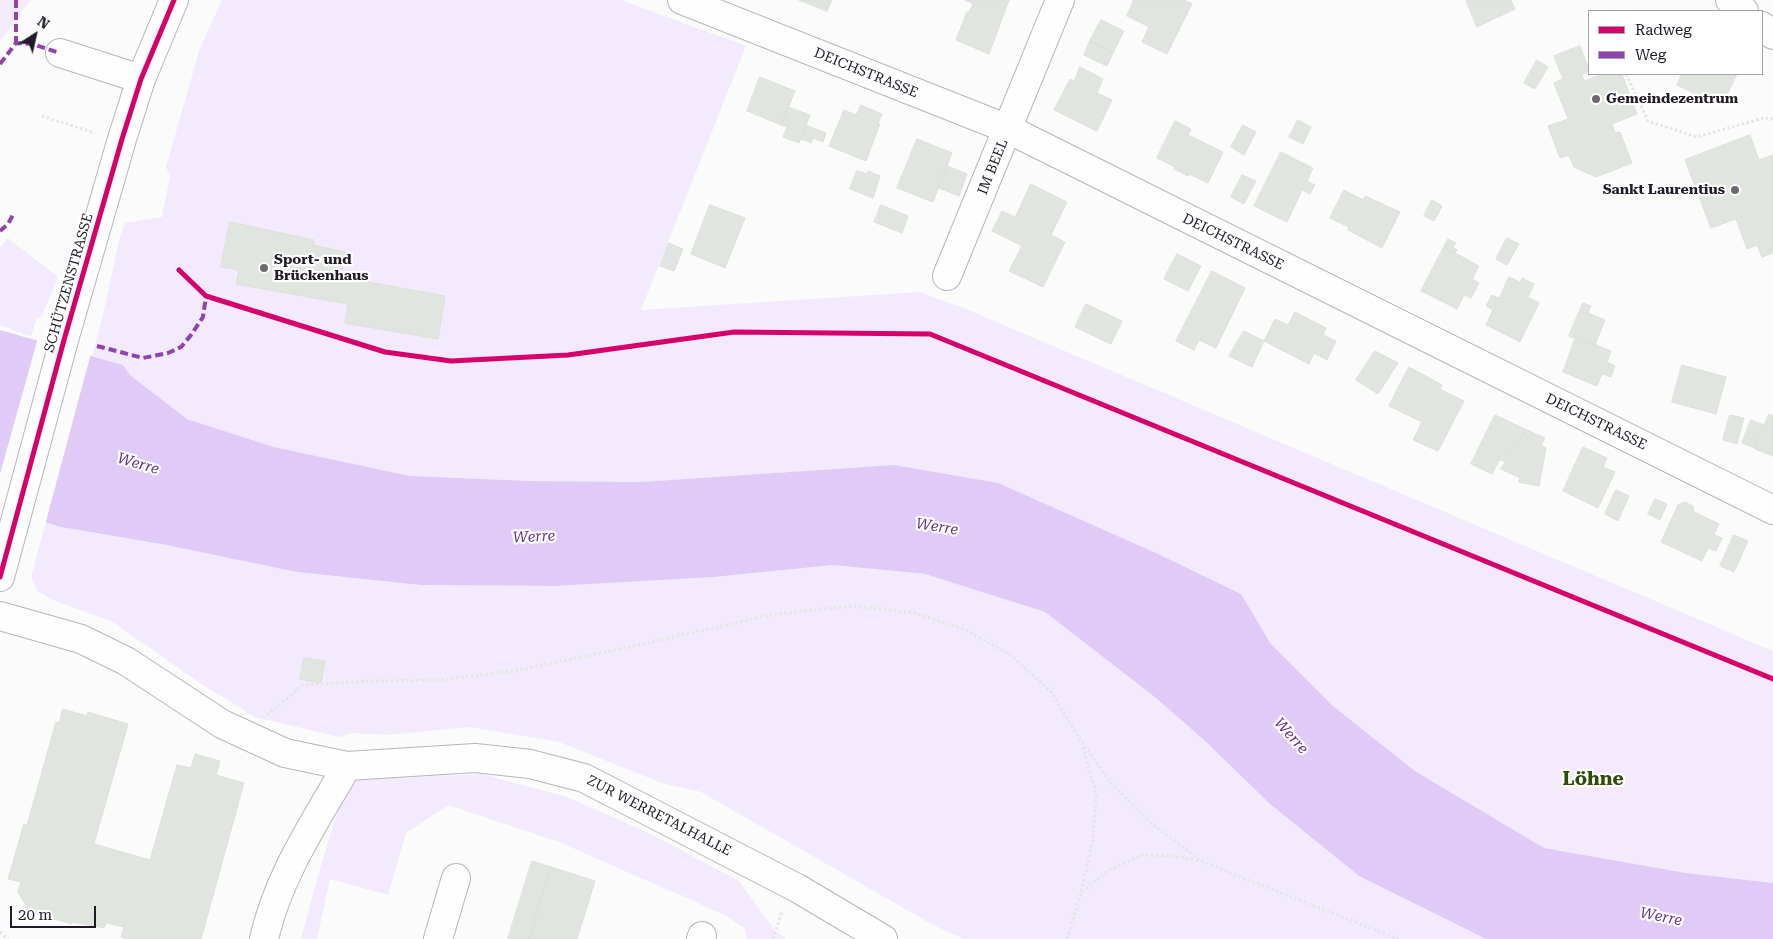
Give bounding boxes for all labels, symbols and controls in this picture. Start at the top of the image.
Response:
north arrow [10,10,60,60]
legend [1588,10,1763,75]
text: N [35,13,53,32]
text: Radweg [1635,21,1692,39]
street label: DEICHSTRASSE [812,44,920,102]
text: Weg [1635,46,1666,64]
place label: Gemeindezentrum [1606,91,1738,107]
marker: Gemeindezentrum [1590,93,1602,105]
street label: IM BEEL [974,137,1012,197]
place label: Sankt Laurentius [1603,182,1725,198]
marker: Sankt Laurentius [1729,184,1741,196]
street label: DEICHSTRASSE [1180,210,1286,274]
street label: SCHÜTZENSTRASSE [41,212,97,354]
place label: Sport- und Brückenhaus [274,252,368,284]
marker: Sport- und Brückenhaus [258,262,270,274]
street label: DEICHSTRASSE [1543,390,1649,454]
water label: Werre [115,450,161,478]
water label: Werre [915,515,959,539]
water label: Werre [512,527,556,547]
water label: Werre [1270,714,1312,758]
district label: Löhne [1562,768,1624,790]
street label: ZUR WERRETALHALLE [584,772,734,860]
scale bar [12,896,99,928]
water label: Werre [1638,904,1684,930]
text: 20 m [18,906,52,924]

